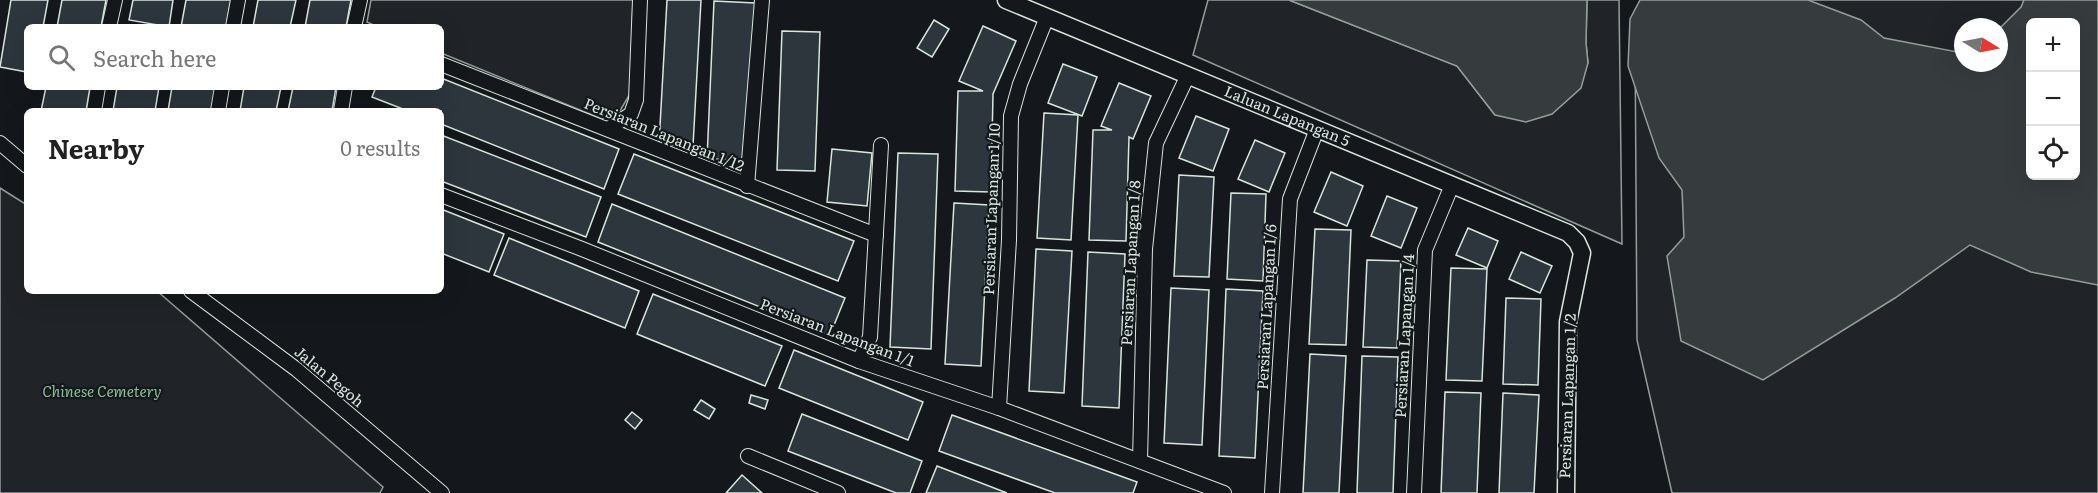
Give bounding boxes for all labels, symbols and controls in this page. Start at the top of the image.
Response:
north arrow [1954,18,2008,72]
map controls [2026,18,2080,180]
button: + [2026,18,2080,72]
search box [24,24,444,90]
icon: search [45,41,78,74]
text: Search here [93,41,216,74]
button: − [2026,72,2080,126]
street label: Laluan Lapangan 5 [1221,79,1354,152]
street label: Persiaran Lapangan 1/12 [581,91,749,177]
street label: Persiaran Lapangan 1/10 [976,122,1005,296]
button: locate [2026,126,2080,180]
text: Nearby [48,128,144,167]
text: 0 results [340,132,420,162]
street label: Persiaran Lapangan 1/8 [1114,179,1145,346]
street label: Persiaran Lapangan 1/6 [1250,224,1281,390]
street label: Persiaran Lapangan 1/4 [1388,253,1419,419]
street label: Persiaran Lapangan 1/1 [757,292,918,372]
street label: Persiaran Lapangan 1/2 [1552,313,1581,479]
street label: Jalan Pegoh [290,340,370,412]
park label: Chinese Cemetery [42,379,162,402]

